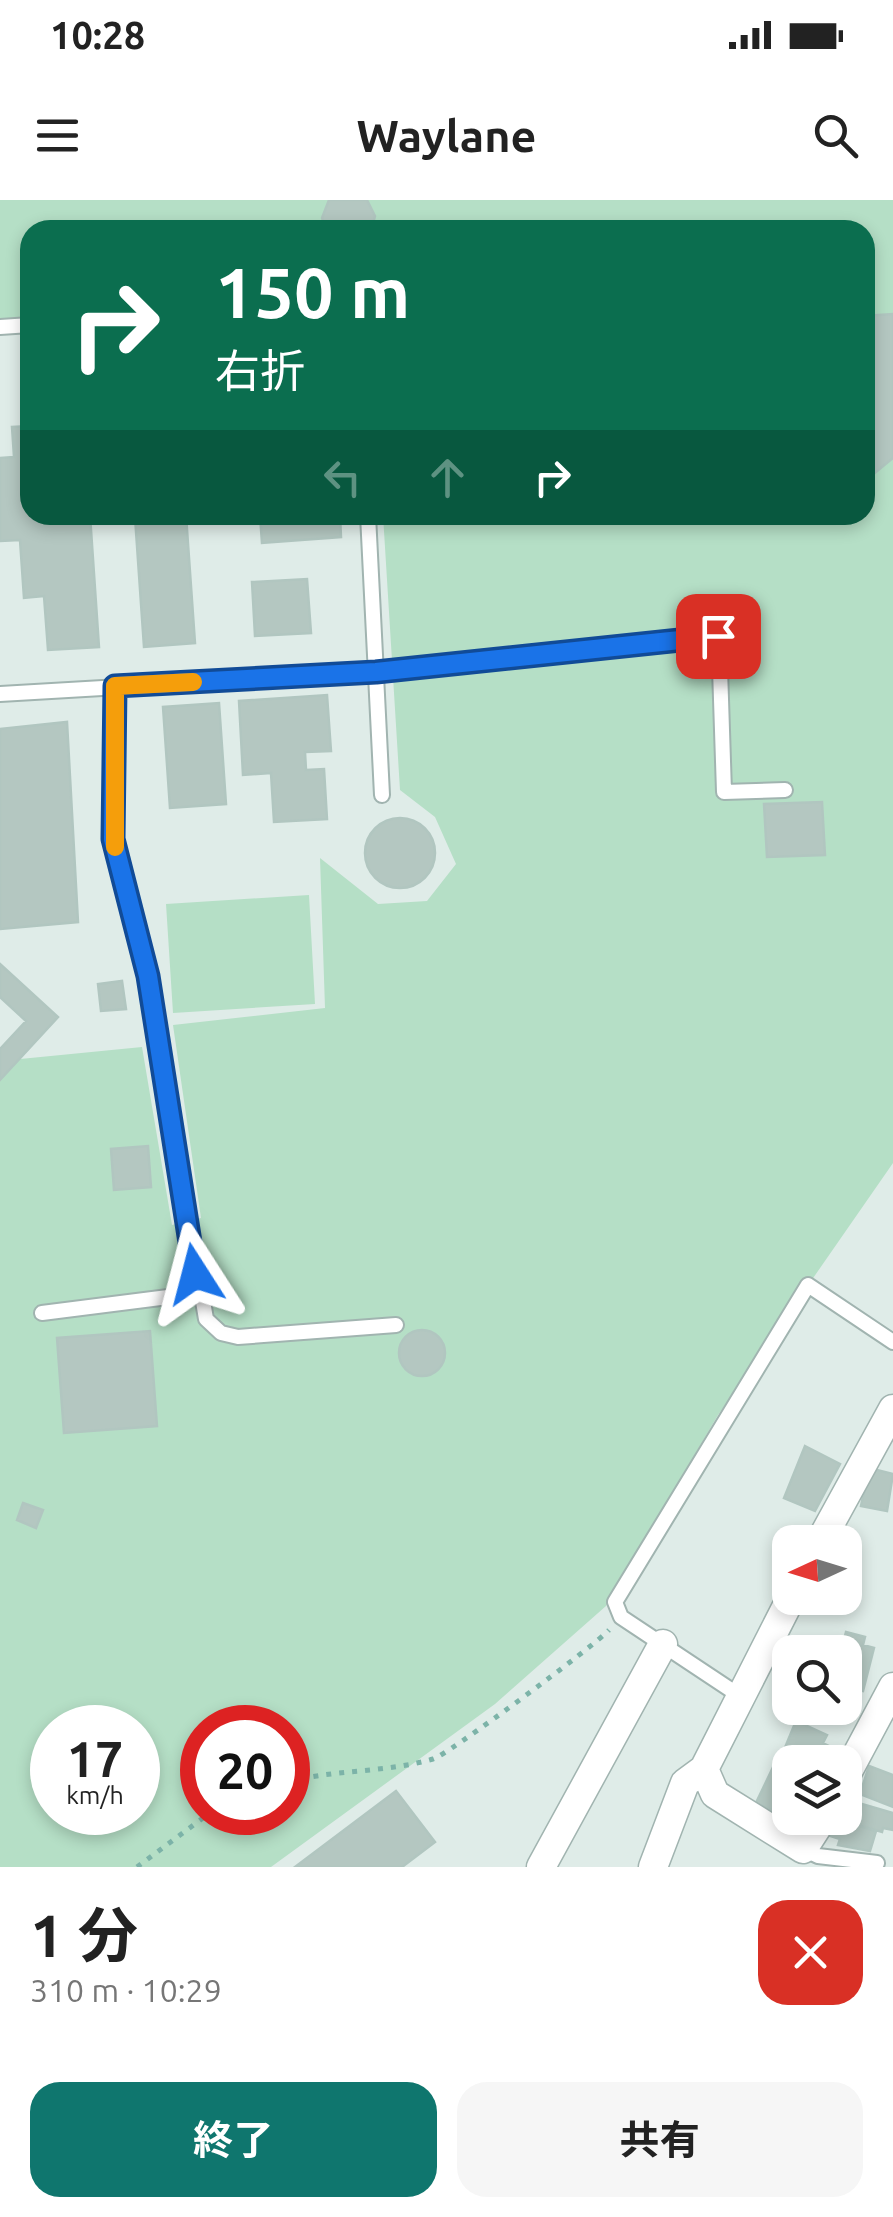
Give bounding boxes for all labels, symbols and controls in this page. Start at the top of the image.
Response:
text: 10:28 [50,14,145,56]
icon: menu [30,108,85,163]
icon: search [808,108,863,163]
text: Waylane [357,110,536,161]
text: 150 m [215,253,410,331]
icon: right [50,260,180,390]
text: 右折 [215,345,305,396]
icon: left [315,450,370,505]
icon: ahead [420,450,475,505]
icon: right [525,450,580,505]
pin [676,594,761,679]
icon: arrive [691,609,746,664]
position arrow [143,1222,247,1326]
north arrow [772,1525,862,1615]
map controls [772,1525,862,1835]
button: search [772,1635,862,1725]
speed limit sign: 20 [180,1705,310,1835]
text: 17 [67,1730,123,1786]
button: layers [772,1745,862,1835]
text: km/h [66,1781,124,1809]
button: close [758,1900,863,2005]
text: 1 分 [30,1901,138,1968]
text: 310 m · 10:29 [30,1972,222,2008]
button: 終了 [30,2082,437,2197]
button: 共有 [457,2082,863,2197]

